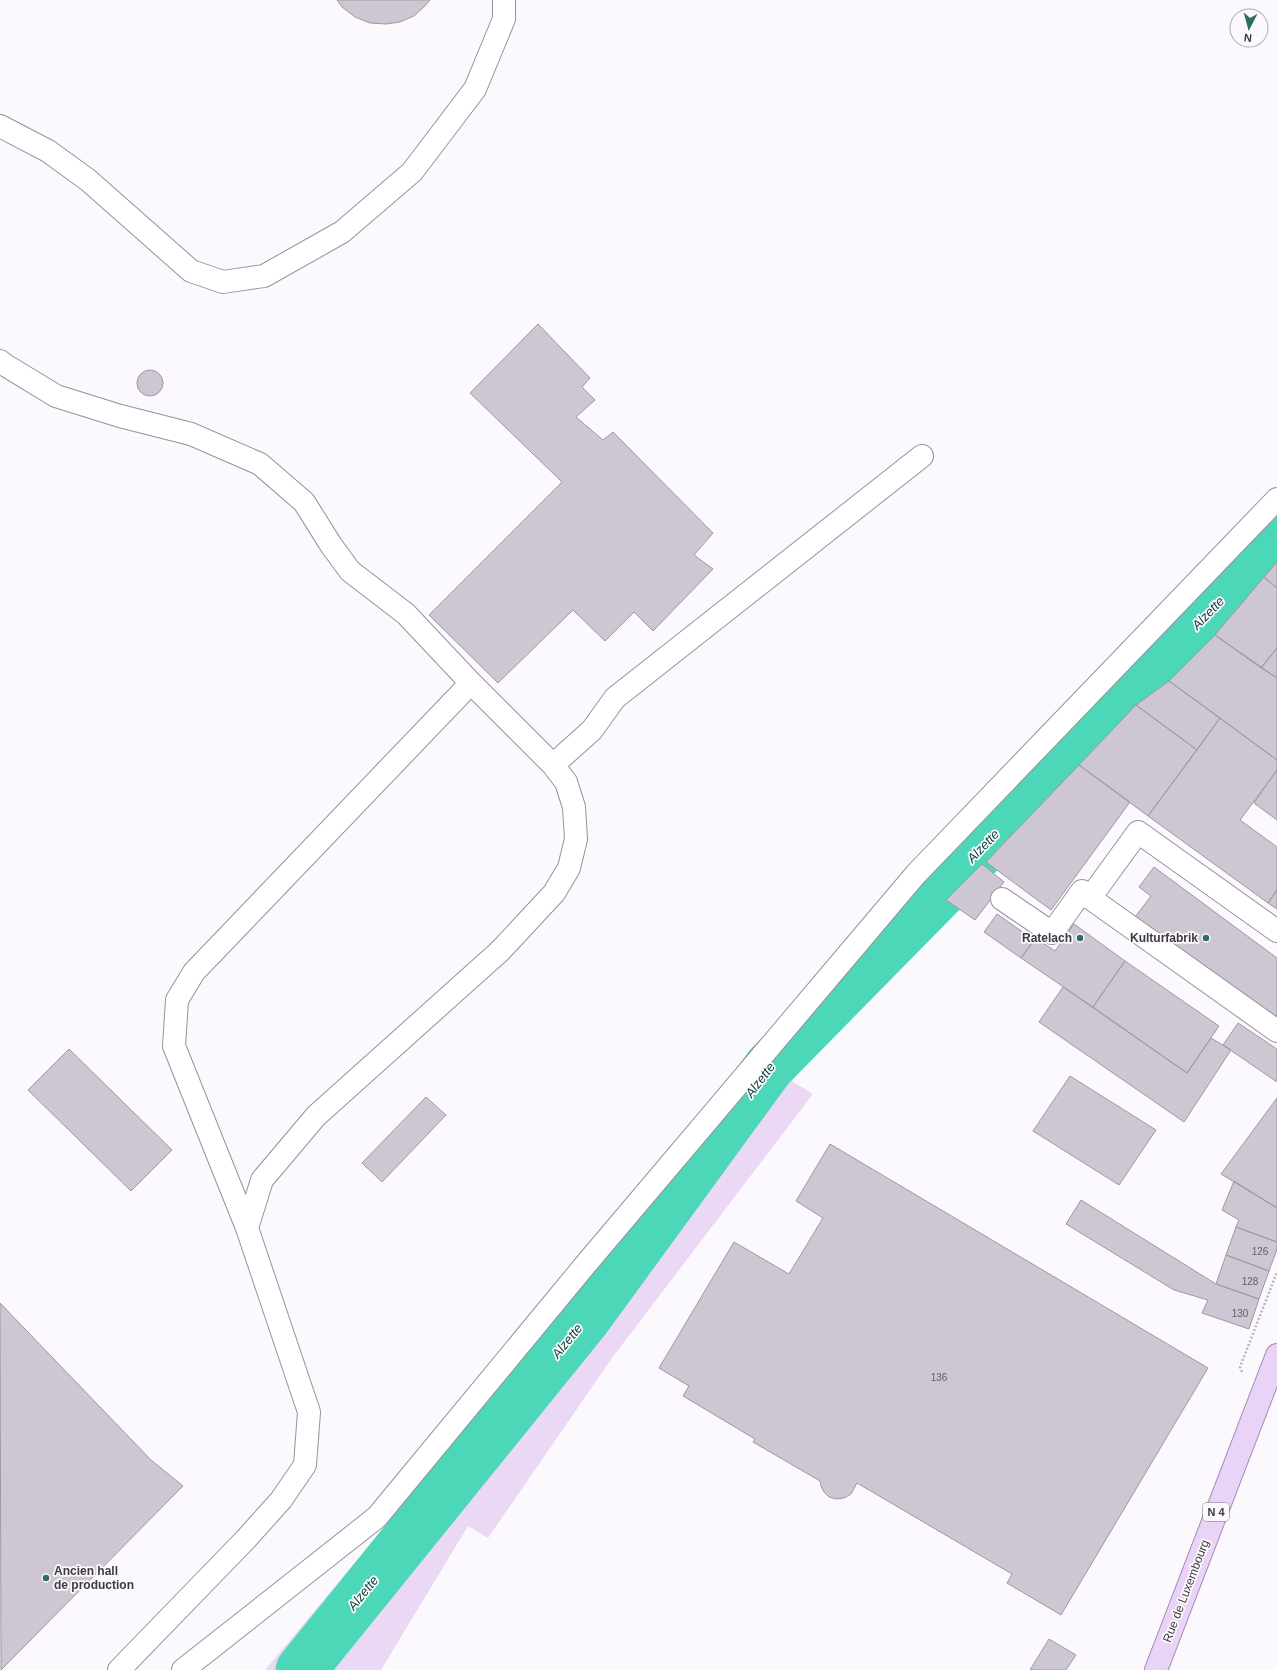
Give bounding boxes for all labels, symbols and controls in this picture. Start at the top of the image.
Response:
north arrow [1229,8,1269,48]
text: N [1243,32,1253,44]
water label: Alzette [1188,593,1227,633]
water label: Alzette [963,826,1002,866]
place label: Ratelach [1022,931,1072,945]
place label: Kulturfabrik [1130,931,1198,945]
marker: Ratelach [1075,933,1085,943]
marker: Kulturfabrik [1201,933,1211,943]
water label: Alzette [741,1060,778,1101]
house number: 126 [1252,1246,1269,1257]
house number: 128 [1242,1276,1259,1287]
house number: 130 [1232,1308,1249,1319]
water label: Alzette [548,1321,585,1362]
house number: 136 [931,1372,948,1383]
road number: N 4 [1203,1503,1229,1521]
street label: Rue de Luxembourg [1160,1538,1212,1644]
place label: Ancien hall de production [54,1564,134,1592]
marker: Ancien hall de production [41,1573,51,1583]
water label: Alzette [344,1573,381,1614]

